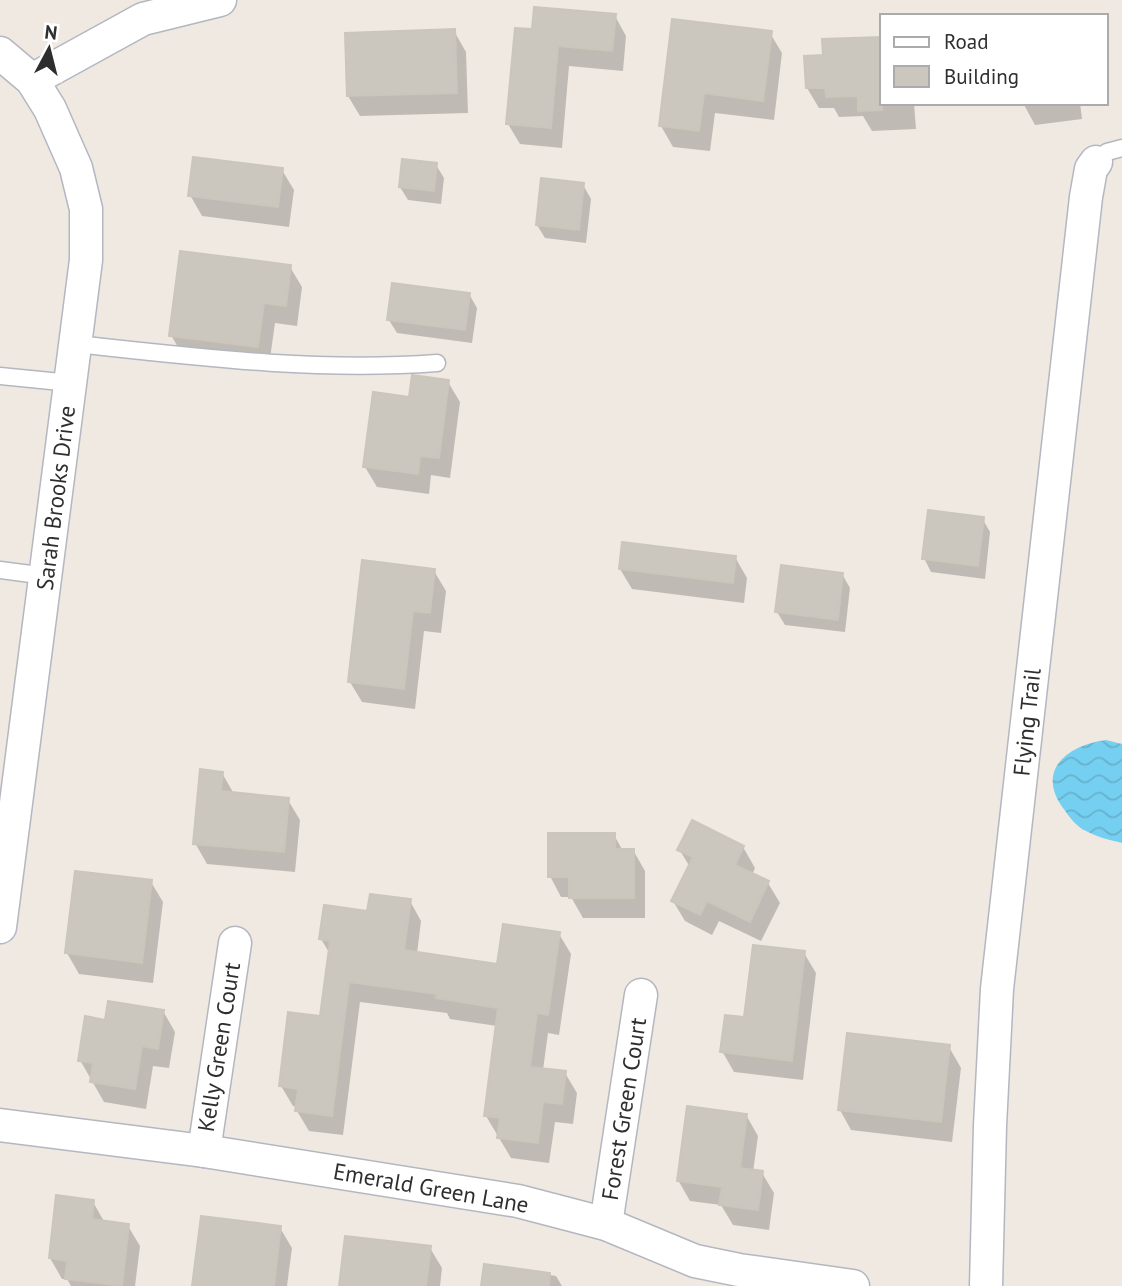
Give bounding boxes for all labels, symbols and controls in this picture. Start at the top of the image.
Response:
north arrow [14,14,84,84]
legend [880,14,1108,105]
text: N [43,19,59,45]
text: Road [944,28,988,55]
text: Building [944,63,1019,90]
street label: Sarah Brooks Drive [30,404,81,592]
street label: Flying Trail [1006,666,1047,777]
street label: Kelly Green Court [191,960,246,1134]
street label: Forest Green Court [595,1015,652,1202]
street label: Emerald Green Lane [331,1156,531,1219]

